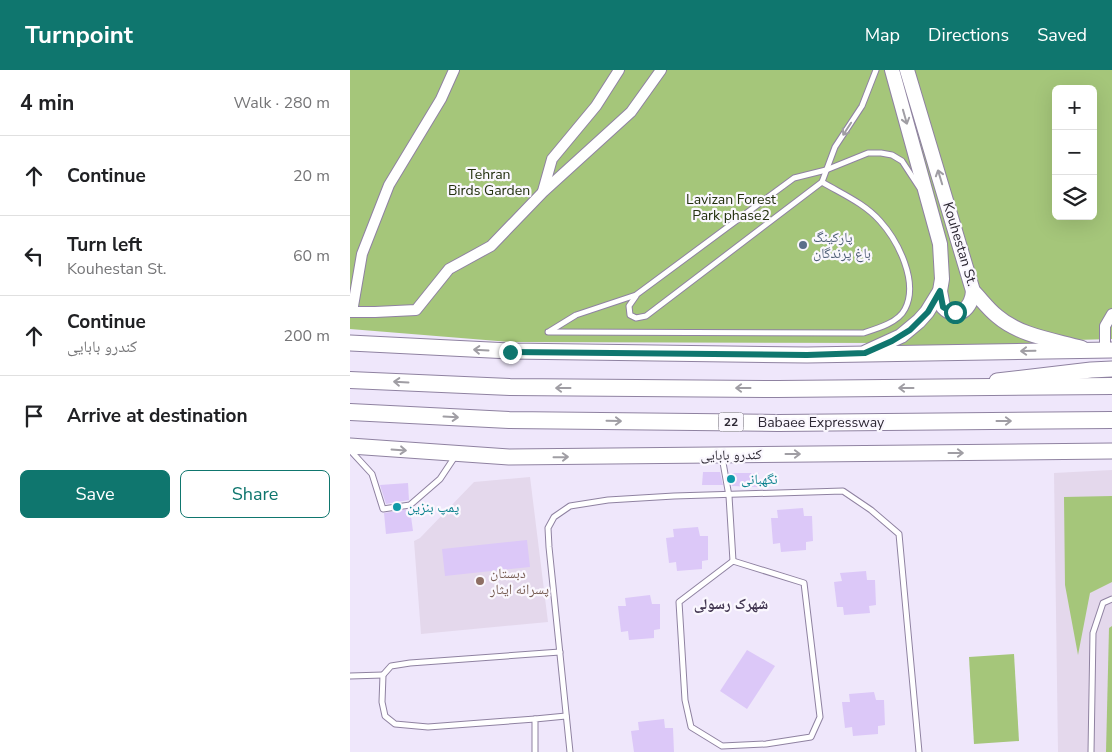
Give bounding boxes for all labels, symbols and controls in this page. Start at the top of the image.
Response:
text: Turnpoint [25,19,133,51]
text: Map [865,23,900,47]
text: Directions [928,23,1009,47]
text: Saved [1037,23,1087,47]
map controls [1052,85,1097,220]
button: + [1052,85,1097,130]
text: 4 min [20,89,74,117]
text: Walk · 280 m [234,92,330,114]
one-way arrow [901,109,910,125]
one-way arrow [842,122,852,136]
button: − [1052,130,1097,175]
icon: ahead [20,162,48,190]
text: Continue [67,163,146,189]
text: 20 m [293,165,330,187]
park label: Tehran Birds Garden [448,165,530,200]
one-way arrow [934,169,944,185]
button: layers [1052,175,1097,220]
park label: Lavizan Forest Park phase2 [686,190,776,225]
street label: Kouhestan St. [938,200,982,288]
place label: پارکینگ باغ پرندگان [813,228,871,263]
text: Turn left [67,232,142,258]
marker: پارکینگ باغ پرندگان [797,239,809,251]
icon: left [20,242,48,270]
text: 60 m [293,245,330,267]
text: Kouhestan St. [67,258,166,280]
route start [944,301,967,324]
text: Continue [67,309,146,335]
icon: ahead [20,322,48,350]
text: 200 m [283,325,330,347]
text: کندرو بابایی [67,336,137,358]
route end [499,341,522,364]
one-way arrow [473,345,489,354]
one-way arrow [1021,346,1037,356]
one-way arrow [393,378,409,387]
one-way arrow [556,383,572,393]
one-way arrow [736,383,752,393]
one-way arrow [898,383,914,393]
icon: arrive [20,402,48,430]
text: Arrive at destination [67,403,248,429]
road number: 22 [718,412,744,432]
one-way arrow [443,413,459,422]
street label: Babaee Expressway [758,413,885,432]
one-way arrow [605,416,621,426]
one-way arrow [995,416,1011,426]
one-way arrow [390,445,406,454]
street label: کندرو بابایی [700,445,762,465]
one-way arrow [948,448,964,458]
one-way arrow [785,449,801,459]
one-way arrow [552,452,569,462]
button: Save [20,470,170,518]
button: Share [180,470,330,518]
place label: نگهبانی [741,470,778,489]
marker: نگهبانی [725,473,737,485]
place label: پمپ بنزین [407,498,459,517]
marker: پمپ بنزین [391,501,403,513]
place label: دبستان پسرانه ایثار [489,564,549,599]
marker: دبستان پسرانه ایثار [474,575,486,587]
district label: شهرک رسولی [694,594,768,614]

